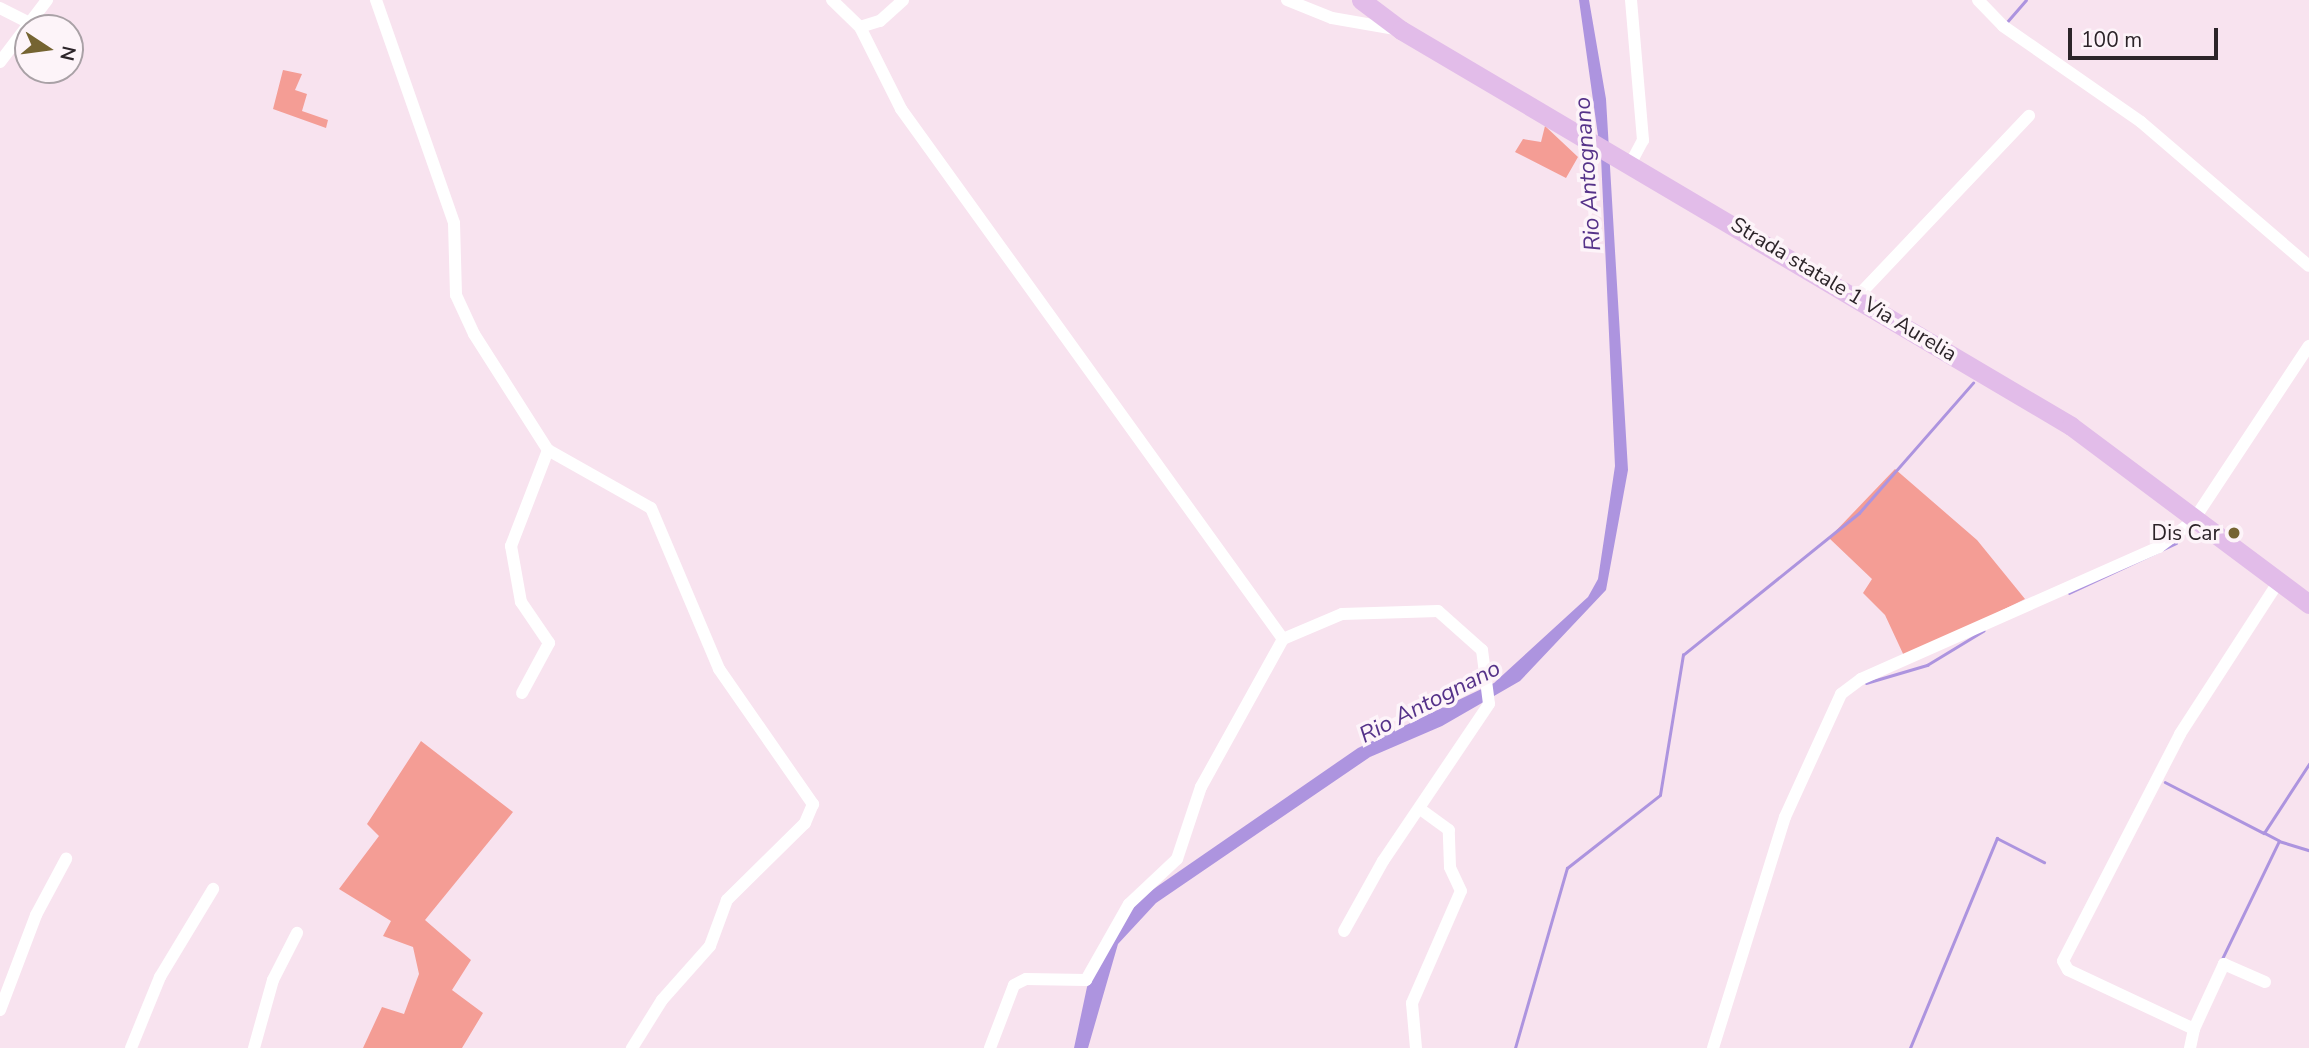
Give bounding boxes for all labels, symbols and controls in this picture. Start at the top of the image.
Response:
north arrow [14,14,84,84]
scale bar [2071,14,2222,58]
text: 100 m [2081,26,2142,54]
text: N [53,43,82,63]
water label: Rio Antognano [1569,96,1607,252]
street label: Strada statale 1 Via Aurelia [1727,212,1961,366]
place label: Dis Car [2152,520,2220,546]
marker: Dis Car [2226,525,2242,541]
water label: Rio Antognano [1355,655,1505,749]

